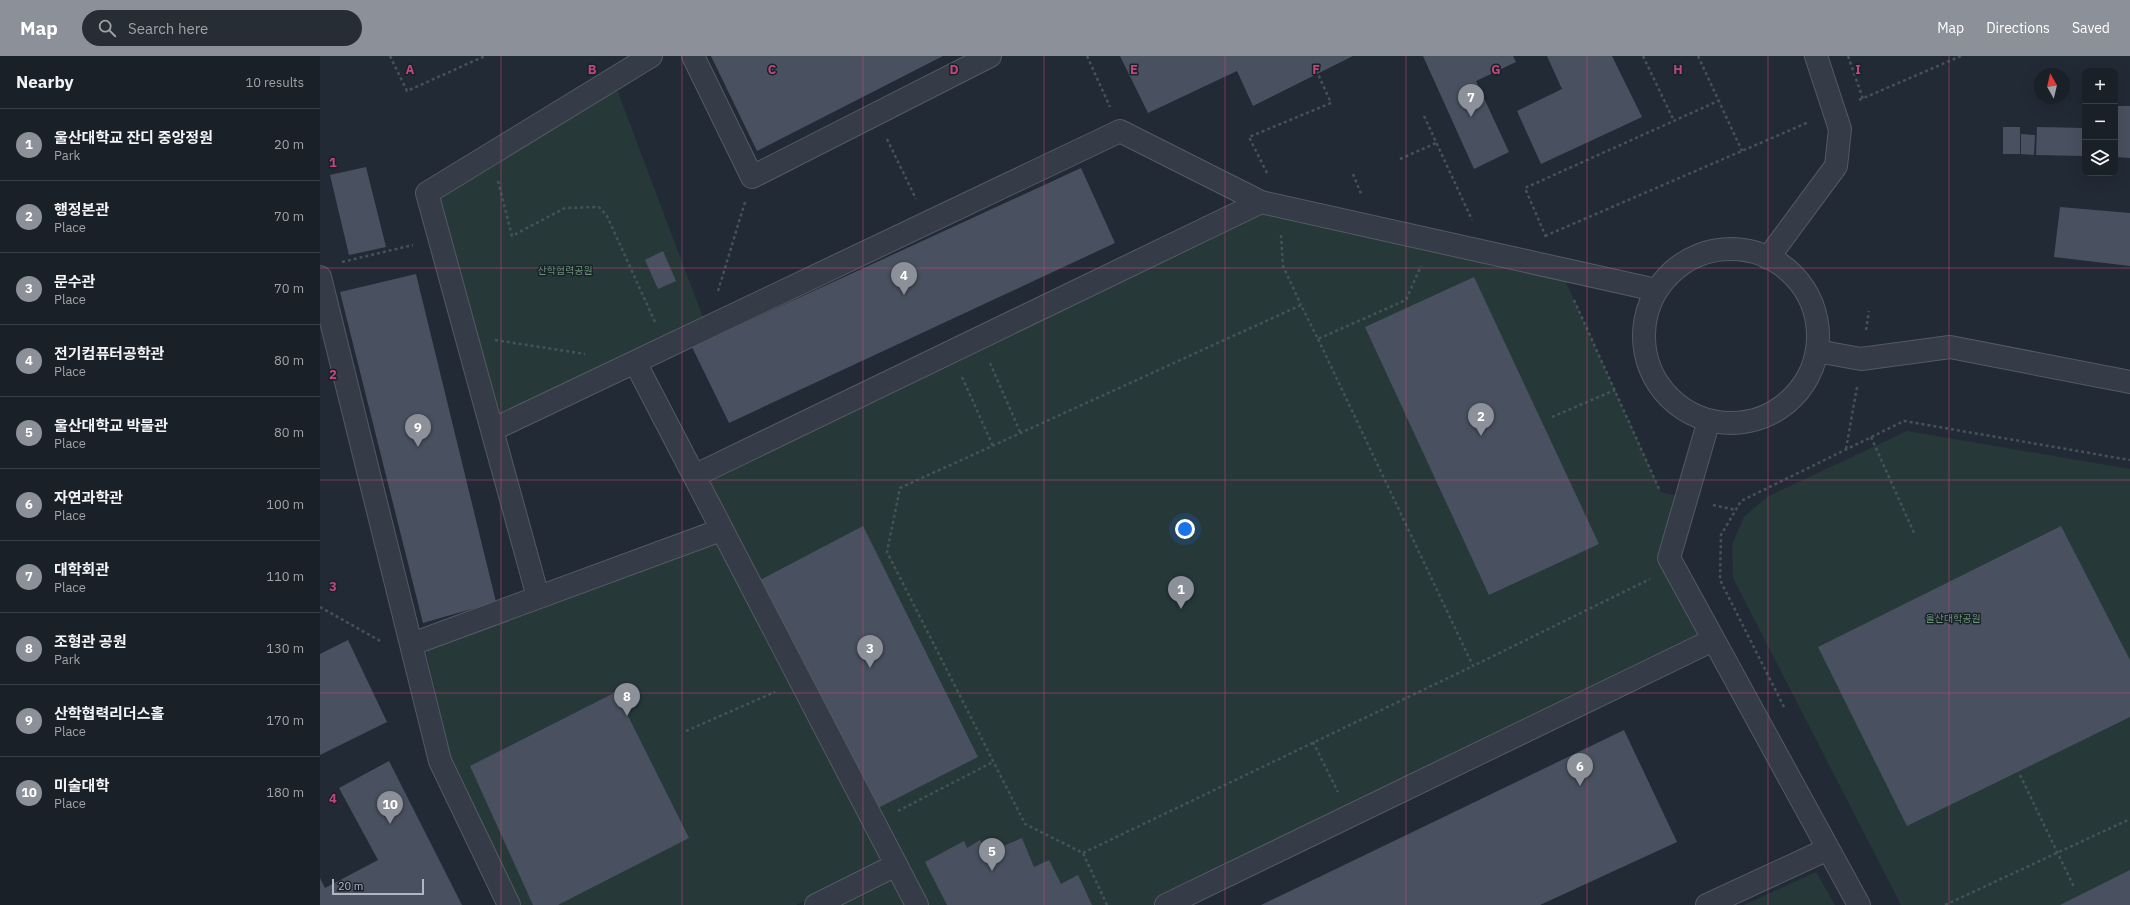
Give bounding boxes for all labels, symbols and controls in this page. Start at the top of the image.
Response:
search box [82,10,362,46]
text: Map [20,16,58,40]
icon: search [96,17,118,39]
text: Search here [128,19,208,38]
text: Map [1937,19,1964,37]
text: Directions [1986,19,2050,37]
text: Saved [2072,19,2110,37]
text: A [406,61,415,78]
text: B [588,61,597,78]
text: C [768,61,777,78]
text: D [949,61,959,78]
text: E [1130,61,1138,78]
text: F [1312,61,1320,78]
text: G [1491,61,1501,78]
text: H [1673,61,1683,78]
text: I [1855,61,1861,78]
north arrow [2034,68,2070,104]
map controls [2082,68,2118,176]
button: + [2082,68,2118,104]
text: Nearby [16,71,74,93]
text: 10 results [245,74,304,91]
pin: 7 [1458,84,1484,117]
button: − [2082,104,2118,140]
text: 울산대학교 잔디 중앙정원 [54,128,213,147]
text: 1 [25,136,33,153]
text: 20 m [274,136,304,153]
button: layers [2082,140,2118,176]
text: Park [54,147,80,164]
text: 1 [329,154,337,171]
text: 행정본관 [54,200,109,219]
text: 2 [25,208,33,225]
text: 70 m [274,208,304,225]
text: Place [54,219,86,236]
pin: 4 [891,262,917,295]
park label: 산학협력공원 [537,264,593,277]
text: 문수관 [54,272,95,291]
text: 3 [25,280,33,297]
text: 70 m [274,280,304,297]
text: Place [54,291,86,308]
text: 전기컴퓨터공학관 [54,344,164,363]
text: 4 [25,352,33,369]
text: 80 m [274,352,304,369]
text: Place [54,363,86,380]
text: 2 [329,366,337,383]
pin: 2 [1468,403,1494,436]
pin: 9 [405,414,431,447]
text: 울산대학교 박물관 [54,416,168,435]
text: 5 [25,424,33,441]
text: 80 m [274,424,304,441]
text: Place [54,435,86,452]
text: 자연과학관 [54,488,123,507]
text: 6 [25,496,33,513]
text: 100 m [266,496,304,513]
text: Place [54,507,86,524]
your location [1175,519,1195,539]
text: 대학회관 [54,560,109,579]
text: 7 [25,568,33,585]
text: 110 m [266,568,304,585]
pin: 1 [1168,576,1194,609]
text: 3 [329,578,337,595]
text: Place [54,579,86,596]
park label: 울산대학공원 [1925,612,1981,625]
text: 조형관 공원 [54,632,127,651]
pin: 3 [857,635,883,668]
text: 8 [25,640,33,657]
text: 130 m [266,640,304,657]
text: Park [54,651,80,668]
pin: 8 [614,683,640,716]
text: 산학협력리더스홀 [54,704,164,723]
text: 9 [25,712,33,729]
text: 170 m [266,712,304,729]
text: Place [54,723,86,740]
pin: 6 [1567,753,1593,786]
text: 미술대학 [54,776,109,795]
text: 10 [21,784,37,801]
text: 180 m [266,784,304,801]
text: 4 [329,790,337,807]
pin: 10 [377,791,403,824]
text: Place [54,795,86,812]
pin: 5 [979,838,1005,871]
scale bar [332,877,424,896]
text: 20 m [338,879,363,893]

